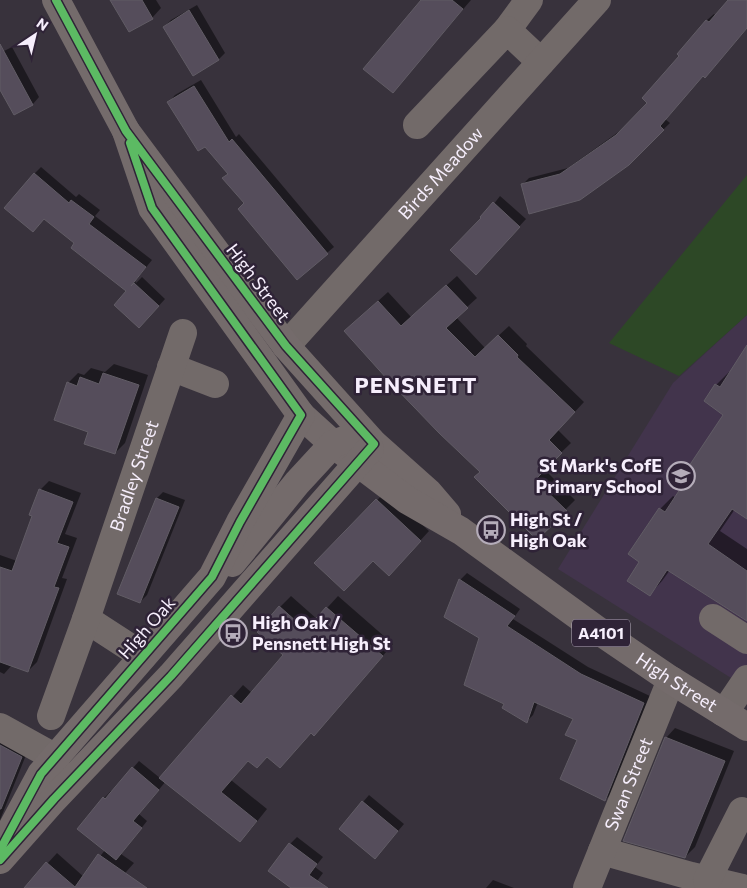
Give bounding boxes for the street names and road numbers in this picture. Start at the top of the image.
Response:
street label: Birds Meadow [393,122,487,223]
street label: High Street [222,239,295,326]
street label: Bradley Street [104,417,163,534]
street label: High Oak [113,591,179,663]
road number: A4101 [572,620,630,646]
street label: High Street [632,647,722,716]
street label: Swan Street [599,734,657,834]

